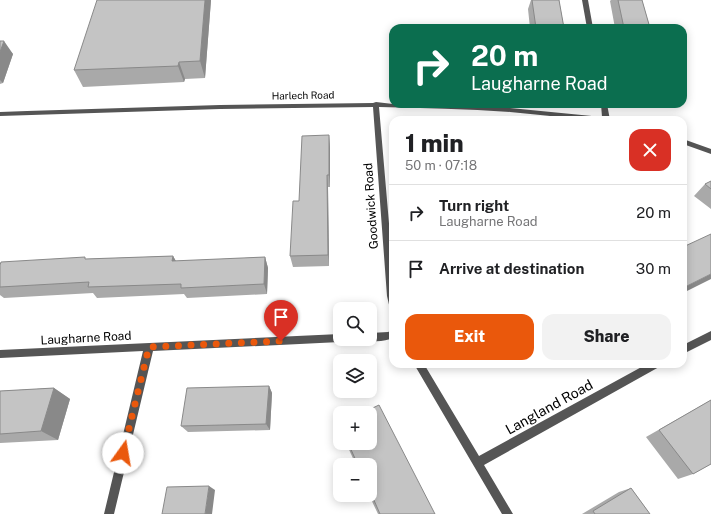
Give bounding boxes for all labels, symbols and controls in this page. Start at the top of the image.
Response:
text: 20 m [471,39,538,72]
icon: right [405,40,457,92]
text: Laugharne Road [471,73,607,94]
street label: Harlech Road [272,88,335,102]
text: 1 min [405,129,464,157]
button: close [629,129,671,171]
text: 50 m · 07:18 [405,158,477,173]
street label: Goodwick Road [361,162,381,250]
text: Turn right [439,197,509,214]
icon: right [405,202,427,224]
text: 20 m [636,204,671,221]
text: Laugharne Road [439,214,538,229]
icon: arrive [405,258,427,280]
text: Arrive at destination [439,260,584,277]
text: 30 m [636,260,671,277]
pin [264,300,298,341]
map controls [333,302,377,502]
button: search [333,302,377,346]
icon: arrive [270,306,292,328]
button: Exit [405,314,534,360]
button: Share [542,314,671,360]
street label: Laugharne Road [40,329,132,347]
button: layers [333,354,377,398]
street label: Langland Road [503,376,595,438]
button: + [333,406,377,450]
position arrow [102,432,144,474]
button: − [333,458,377,502]

